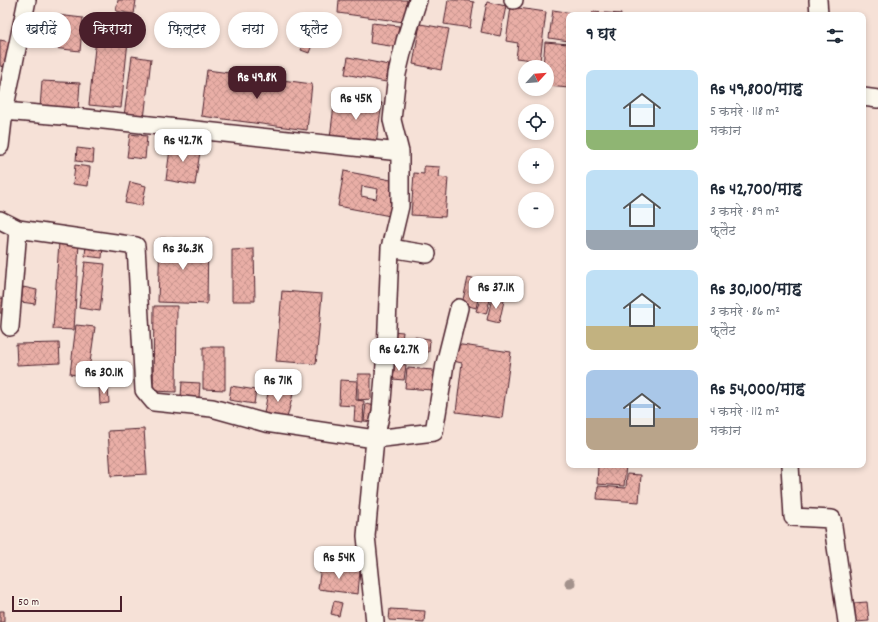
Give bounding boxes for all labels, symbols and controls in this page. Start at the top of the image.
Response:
chip: खरीदें [12,12,71,48]
chip: किराया [79,12,146,48]
chip: फ़िल्टर [154,12,220,48]
chip: नया [228,12,278,48]
chip: फ़्लैट [286,12,342,48]
text: 9 घर [586,24,616,48]
icon: filters [824,25,846,47]
north arrow [518,60,554,96]
map controls [518,60,554,228]
pin: Rs 49.8K [216,66,298,100]
text: Rs 49.8K [237,69,277,88]
text: Rs 49,800/माह [710,79,803,103]
icon: home [618,86,666,134]
pin: Rs 45K [323,87,389,121]
text: Rs 45K [340,90,372,109]
text: 5 कमरे · 118 m² [710,103,780,122]
button: locate [518,104,554,140]
text: मकान [710,122,741,141]
pin: Rs 42.7K [142,129,224,163]
text: Rs 42.7K [163,132,203,151]
button: + [518,148,554,184]
text: Rs 42,700/माह [710,179,802,203]
icon: home [618,186,666,234]
button: − [518,192,554,228]
text: 3 कमरे · 89 m² [710,203,780,222]
text: फ़्लैट [710,222,736,241]
pin: Rs 36.3K [142,237,224,271]
text: Rs 36.3K [163,240,203,259]
pin: Rs 37.1K [455,276,537,310]
text: Rs 37.1K [478,279,514,298]
text: Rs 30,100/माह [710,279,801,303]
icon: home [618,286,666,334]
text: 3 कमरे · 86 m² [710,303,780,322]
text: फ़्लैट [710,322,736,341]
pin: Rs 62.7K [358,338,440,372]
text: Rs 62.7K [379,341,419,360]
pin: Rs 30.1K [63,361,145,395]
text: Rs 30.1K [85,364,123,383]
pin: Rs 71K [245,369,311,403]
text: Rs 71K [264,372,292,391]
text: Rs 54,000/माह [710,379,805,403]
icon: home [618,386,666,434]
text: 4 कमरे · 112 m² [710,403,779,422]
text: मकान [710,422,741,441]
pin: Rs 54K [306,546,372,580]
text: Rs 54K [323,549,355,568]
scale bar [12,594,122,613]
text: 50 m [18,595,39,611]

